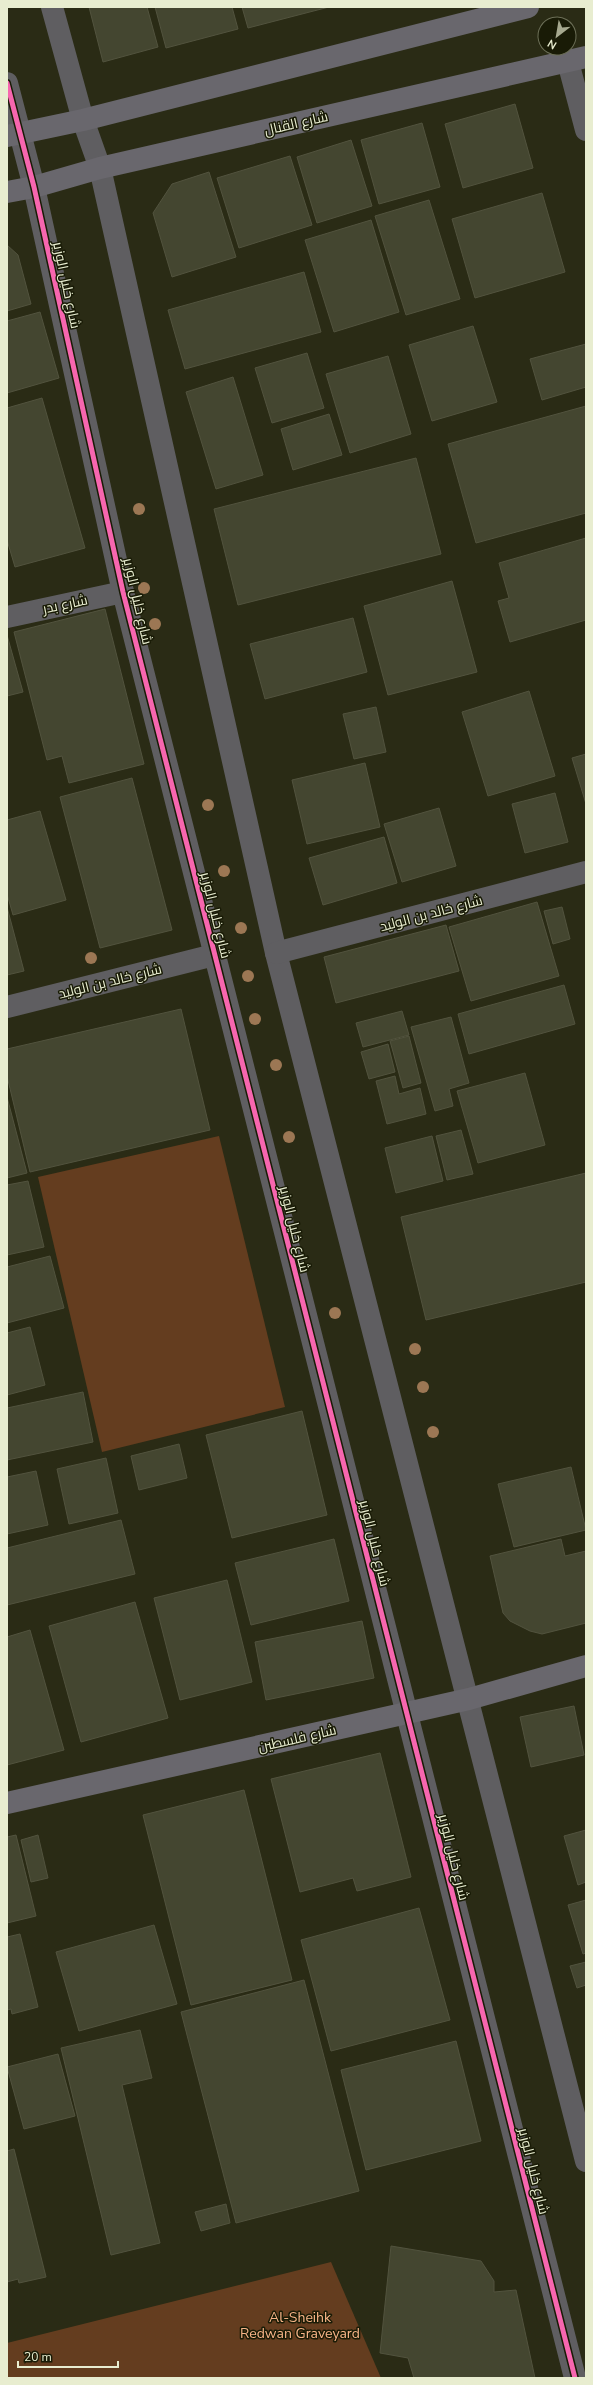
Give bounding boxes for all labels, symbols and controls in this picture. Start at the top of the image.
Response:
north arrow [537,16,577,56]
text: N [545,36,559,53]
street label: شارع القنال [262,107,330,140]
street label: شارع خليل الوزير [48,239,85,330]
street label: شارع خليل الوزير [118,555,157,646]
street label: شارع بدر [40,590,89,619]
street label: شارع خليل الوزير [195,869,235,960]
street label: شارع خالد بن الوليد [378,891,485,936]
street label: شارع خالد بن الوليد [56,959,164,1004]
street label: شارع خليل الوزير [274,1183,314,1274]
street label: شارع خليل الوزير [354,1497,394,1588]
street label: شارع فلسطين [256,1720,338,1757]
street label: شارع خليل الوزير [433,1811,473,1902]
street label: شارع خليل الوزير [513,2125,553,2216]
park label: Al-Sheihk Redwan Graveyard [240,2308,360,2343]
scale bar [18,2343,118,2369]
text: 20 m [24,2349,52,2365]

